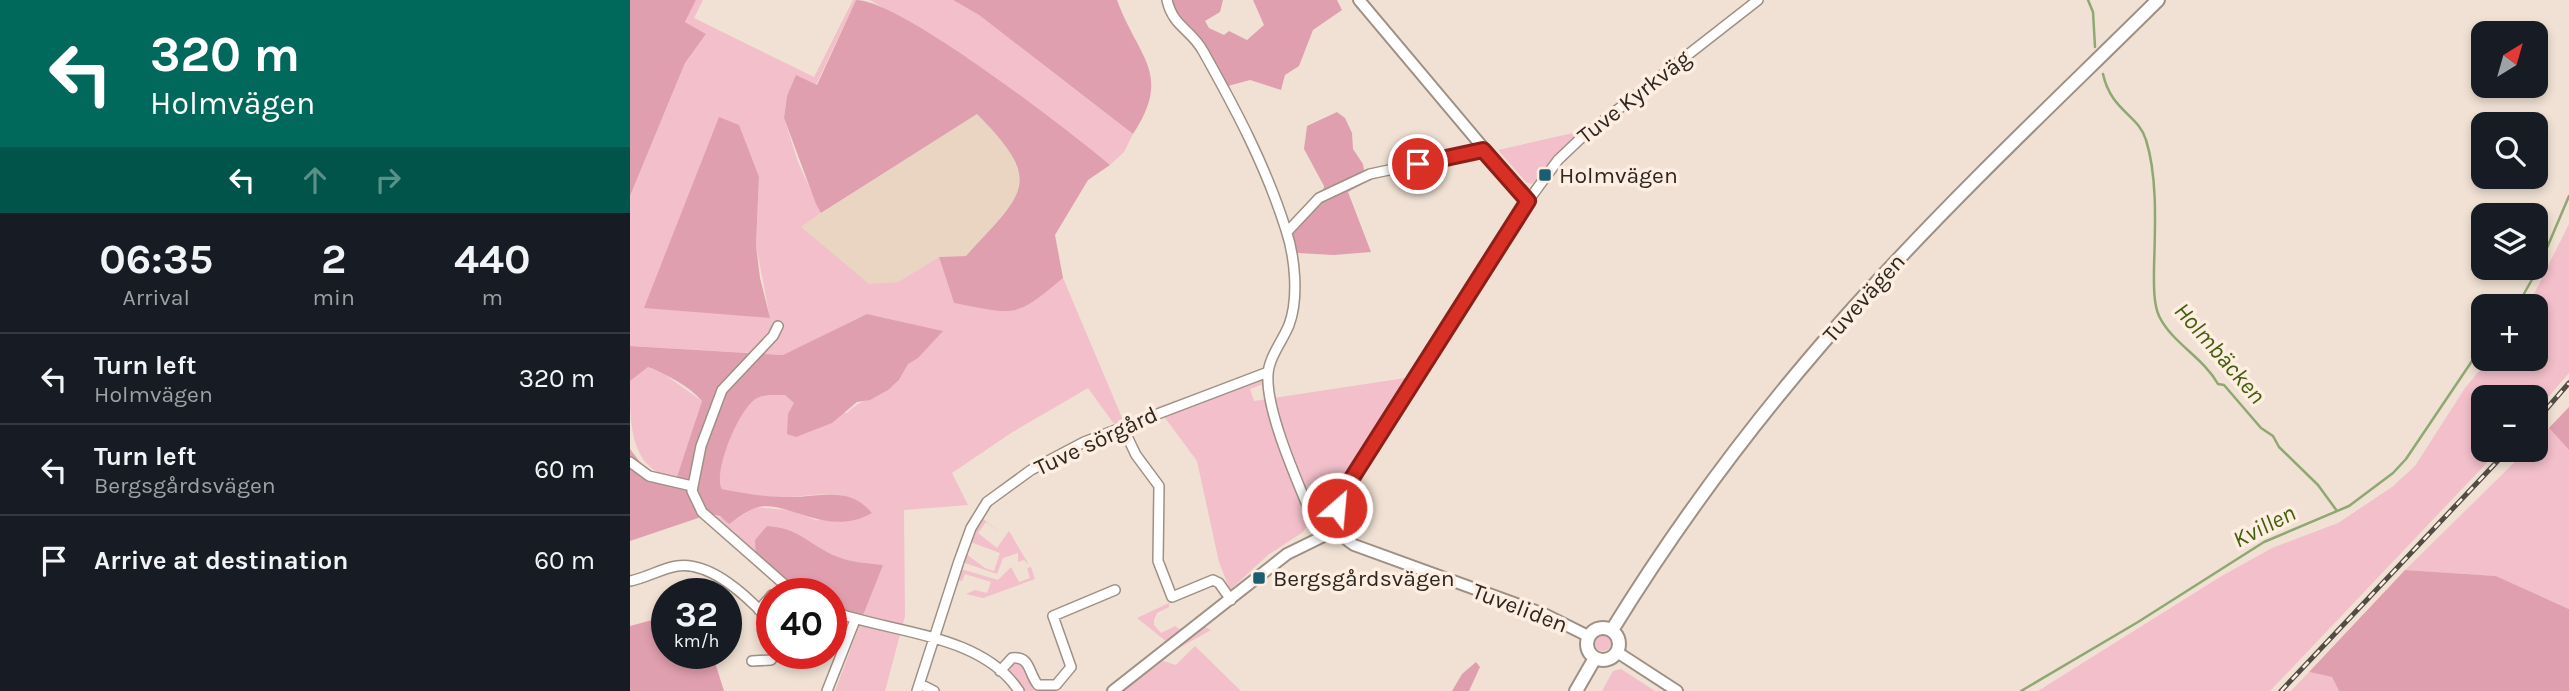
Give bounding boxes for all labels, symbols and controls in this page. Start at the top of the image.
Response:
north arrow [2471,21,2548,98]
map controls [2471,21,2548,462]
text: 320 m [150,26,300,83]
icon: left [35,28,126,119]
street label: Tuve Kyrkväg [1572,45,1696,149]
text: Holmvägen [150,85,315,122]
button: search [2471,112,2548,189]
pin [1388,134,1448,194]
icon: arrive [1399,145,1437,183]
icon: left [223,161,261,199]
icon: ahead [296,161,334,199]
icon: right [369,161,407,199]
place label: Holmvägen [1559,162,1678,189]
marker: Holmvägen [1537,167,1553,183]
button: layers [2471,203,2548,280]
text: 06:35 [99,234,213,284]
text: 2 [321,234,346,284]
text: 440 [454,234,531,284]
street label: Tuvevägen [1817,248,1911,348]
text: Arrival [123,284,190,311]
text: min [313,284,355,311]
text: m [482,284,503,311]
button: + [2471,294,2548,371]
water label: Holmbäcken [2169,297,2271,409]
text: Turn left [94,350,196,381]
icon: left [35,360,73,398]
text: 320 m [519,363,595,394]
text: Holmvägen [94,381,213,408]
button: − [2471,385,2548,462]
street label: Tuve sörgård [1030,401,1162,481]
text: Turn left [94,441,196,472]
icon: left [35,451,73,489]
text: 60 m [534,454,595,485]
position arrow [1300,471,1374,545]
text: Bergsgårdsvägen [94,472,276,499]
water label: Kvillen [2228,498,2300,554]
icon: arrive [35,542,73,580]
text: Arrive at destination [94,545,348,576]
text: 60 m [534,545,595,576]
place label: Bergsgårdsvägen [1273,565,1455,592]
marker: Bergsgårdsvägen [1251,570,1267,586]
speed limit sign: 40 [756,578,847,669]
street label: Tuveliden [1469,578,1571,638]
text: 32 [675,594,718,635]
text: km/h [674,630,719,652]

